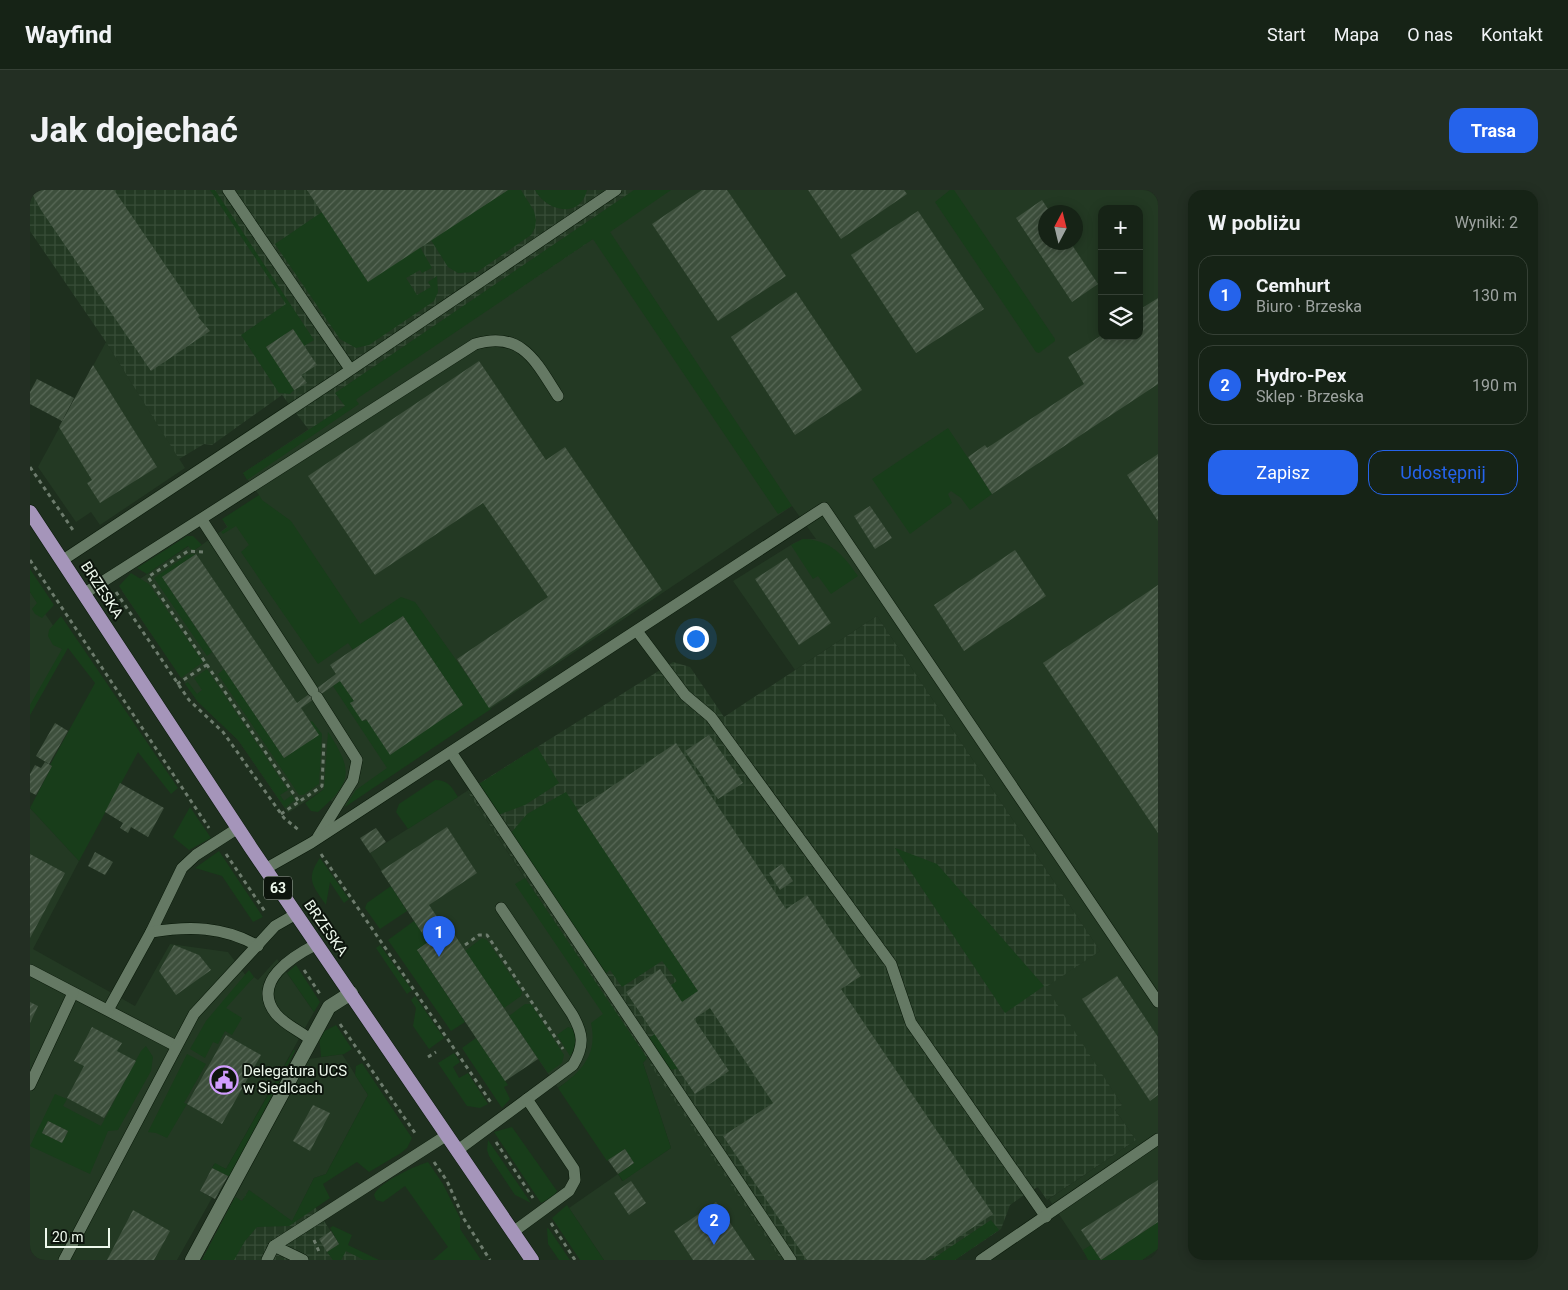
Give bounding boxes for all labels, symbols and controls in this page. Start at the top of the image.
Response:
text: Wayfind [25,21,112,49]
text: Start [1267,24,1306,45]
text: Mapa [1334,24,1379,45]
text: O nas [1407,24,1453,45]
text: Kontakt [1481,24,1543,45]
button: Trasa [1449,108,1538,153]
text: Jak dojechać [30,110,238,151]
north arrow [1038,205,1083,250]
map controls [1098,205,1143,340]
button: + [1098,205,1143,250]
text: W pobliżu [1208,211,1301,235]
text: Wyniki: 2 [1455,213,1518,232]
button: − [1098,250,1143,295]
text: Cemhurt [1256,274,1330,297]
text: 1 [1220,286,1230,305]
text: 130 m [1472,286,1517,305]
button: layers [1098,295,1143,340]
text: Biuro · Brzeska [1256,297,1362,316]
text: Hydro-Pex [1256,364,1347,387]
text: 2 [1220,376,1230,395]
text: 190 m [1472,376,1517,395]
text: Sklep · Brzeska [1256,387,1364,406]
button: Zapisz [1208,450,1358,495]
button: Udostępnij [1368,450,1518,495]
street label: BRZESKA [77,558,127,622]
your location [683,626,709,652]
road number: 63 [264,876,292,900]
street label: BRZESKA [300,897,352,960]
pin: 1 [423,916,455,957]
place label: Delegatura UCS w Siedlcach [243,1062,347,1097]
public building icon: Delegatura UCS w Siedlcach [209,1065,239,1095]
pin: 2 [698,1204,730,1245]
scale bar [45,1225,110,1248]
text: 20 m [52,1229,84,1245]

